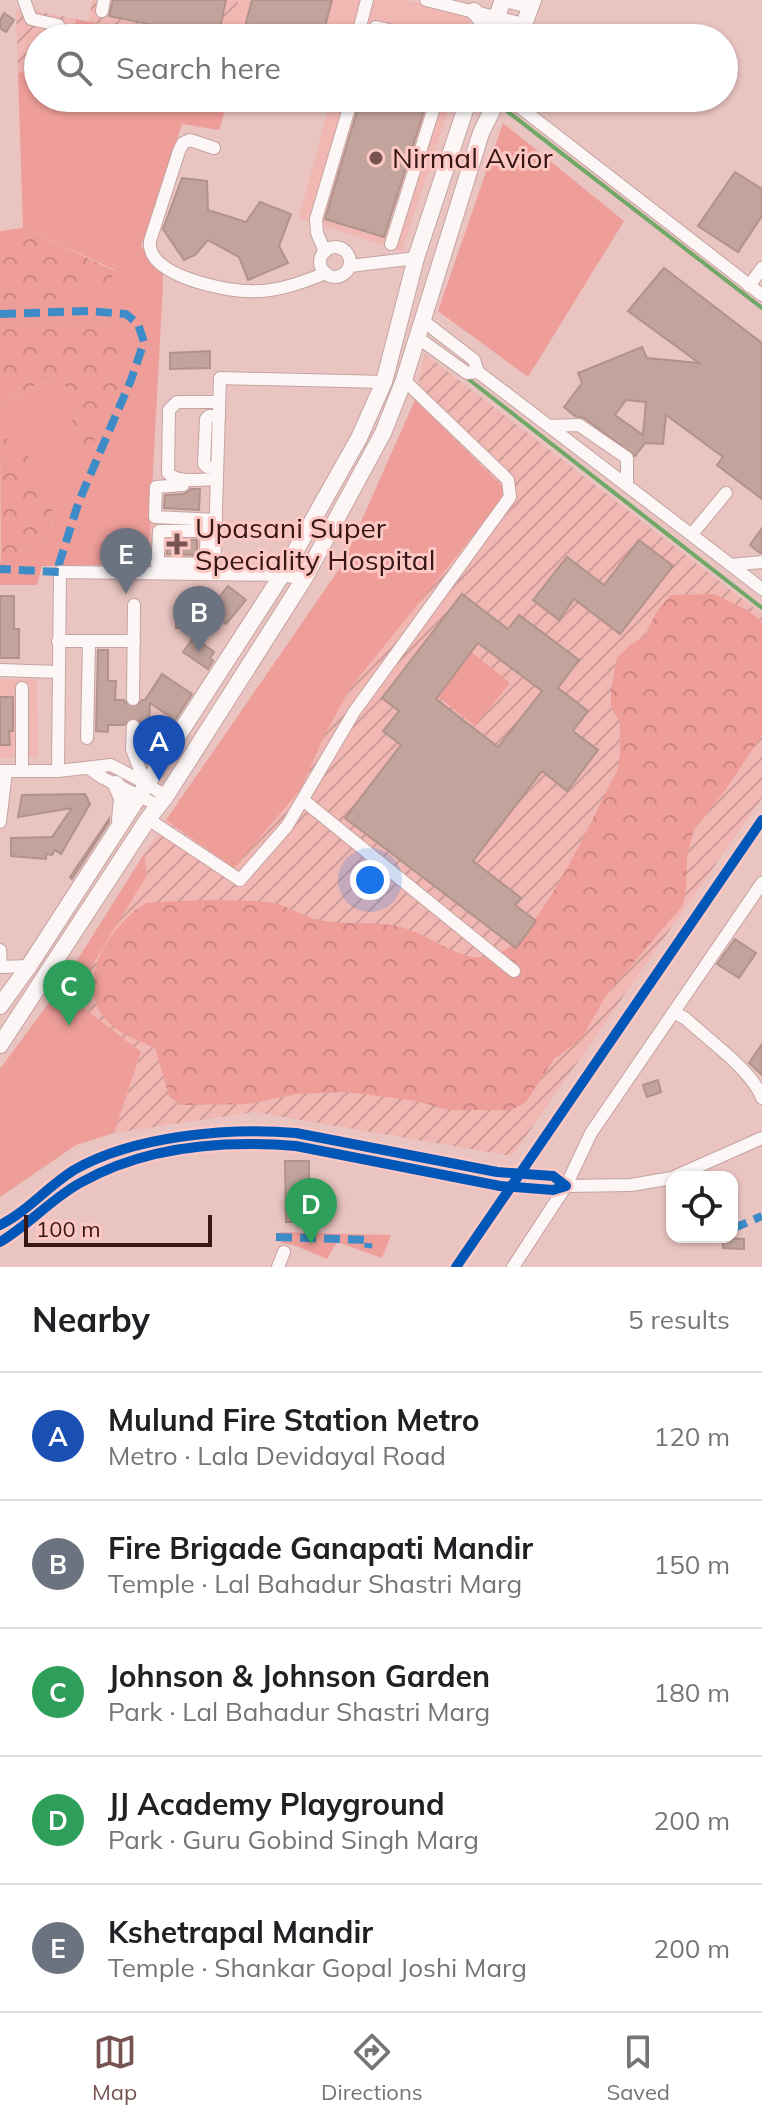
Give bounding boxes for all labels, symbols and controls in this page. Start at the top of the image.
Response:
search box [24,24,738,112]
icon: search [52,46,96,90]
text: Search here [116,49,281,87]
place label: Nirmal Avior [392,140,553,175]
marker: Nirmal Avior [367,149,385,167]
place label: Upasani Super Speciality Hospital [195,510,435,577]
pin: E [100,528,152,594]
marker: Upasani Super Speciality Hospital [166,533,188,555]
pin: B [173,586,225,652]
pin: A [133,715,185,781]
your location [350,860,390,900]
pin: C [43,960,95,1026]
map controls [666,1171,738,1243]
button: locate [666,1171,738,1243]
pin: D [285,1178,337,1244]
scale bar [24,1211,212,1247]
text: 100 m [36,1215,101,1243]
text: Nearby [32,1298,150,1341]
text: 5 results [628,1303,730,1336]
text: Mulund Fire Station Metro [108,1401,479,1439]
text: A [48,1420,68,1453]
text: 120 m [654,1420,730,1453]
text: Metro · Lala Devidayal Road [108,1439,446,1472]
text: Fire Brigade Ganapati Mandir [108,1529,533,1567]
text: B [49,1548,67,1581]
text: 150 m [654,1548,730,1581]
text: Temple · Lal Bahadur Shastri Marg [108,1567,522,1600]
text: Johnson & Johnson Garden [108,1657,490,1695]
text: C [49,1676,67,1709]
text: 180 m [654,1676,730,1709]
text: Park · Lal Bahadur Shastri Marg [108,1695,490,1728]
text: JJ Academy Playground [108,1785,444,1823]
text: D [48,1804,68,1837]
text: 200 m [654,1804,730,1837]
text: Park · Guru Gobind Singh Marg [108,1823,479,1856]
text: Kshetrapal Mandir [108,1913,373,1951]
text: E [50,1932,66,1965]
text: 200 m [654,1932,730,1965]
text: Temple · Shankar Gopal Joshi Marg [108,1951,527,1984]
tab: Map [92,2030,137,2106]
tab: Directions [321,2030,423,2106]
tab: Saved [607,2030,670,2106]

